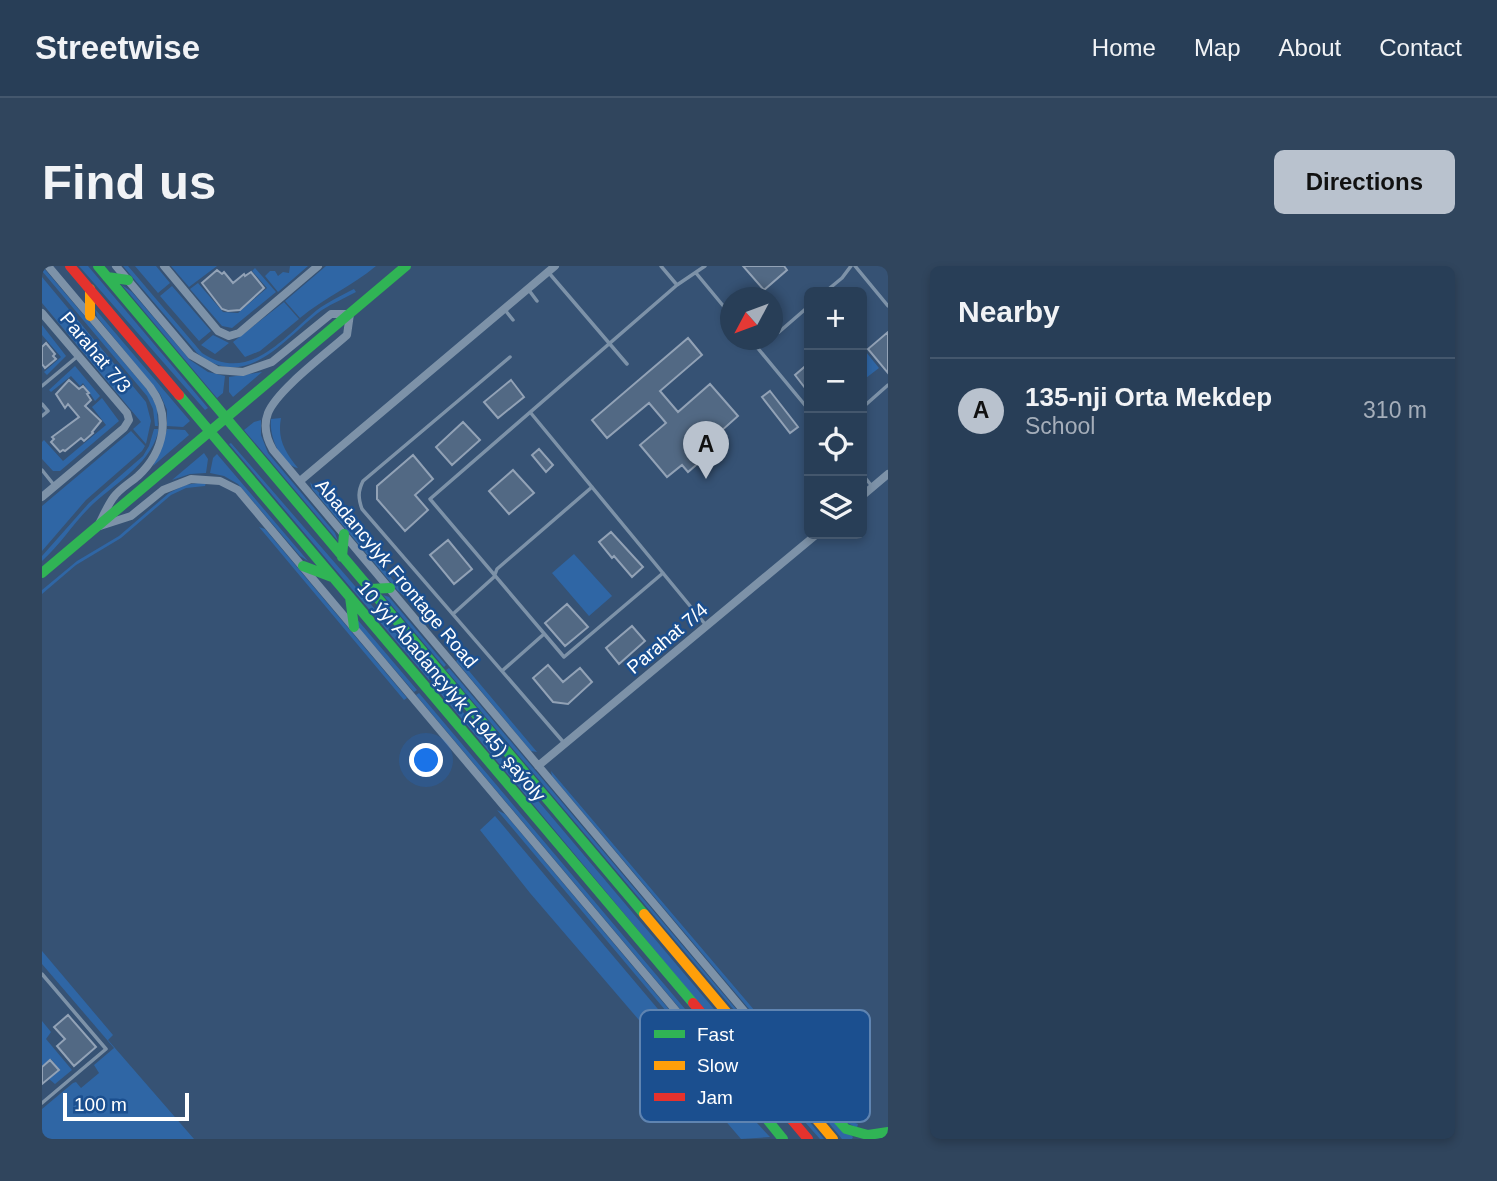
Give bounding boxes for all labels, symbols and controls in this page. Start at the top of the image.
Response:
text: Streetwise [35,29,200,66]
text: Home [1092,34,1156,61]
text: Map [1194,34,1241,61]
text: About [1279,34,1341,61]
text: Contact [1379,34,1462,61]
button: Directions [1274,150,1455,214]
text: Find us [42,155,216,209]
north arrow [720,287,783,350]
map controls [804,287,867,539]
button: + [804,287,867,350]
text: Nearby [958,295,1060,328]
street label: Parahat 7/3 [56,308,135,397]
button: − [804,350,867,413]
text: 135-nji Orta Mekdep [1025,382,1272,412]
text: A [973,397,989,423]
text: 310 m [1363,397,1427,423]
button: locate [804,413,867,476]
text: School [1025,413,1095,439]
pin: A [683,421,729,479]
street label: Abadancylyk Frontage Road [312,475,482,672]
button: layers [804,476,867,539]
street label: 10 ýyl Abadançylyk (1945) şaýoly [353,577,550,806]
street label: Parahat 7/4 [623,598,712,678]
your location [409,743,443,777]
legend [640,1010,870,1122]
text: Fast [697,1024,735,1045]
text: Slow [697,1055,738,1076]
text: Jam [697,1087,733,1108]
scale bar [63,1090,189,1122]
text: 100 m [74,1094,127,1115]

